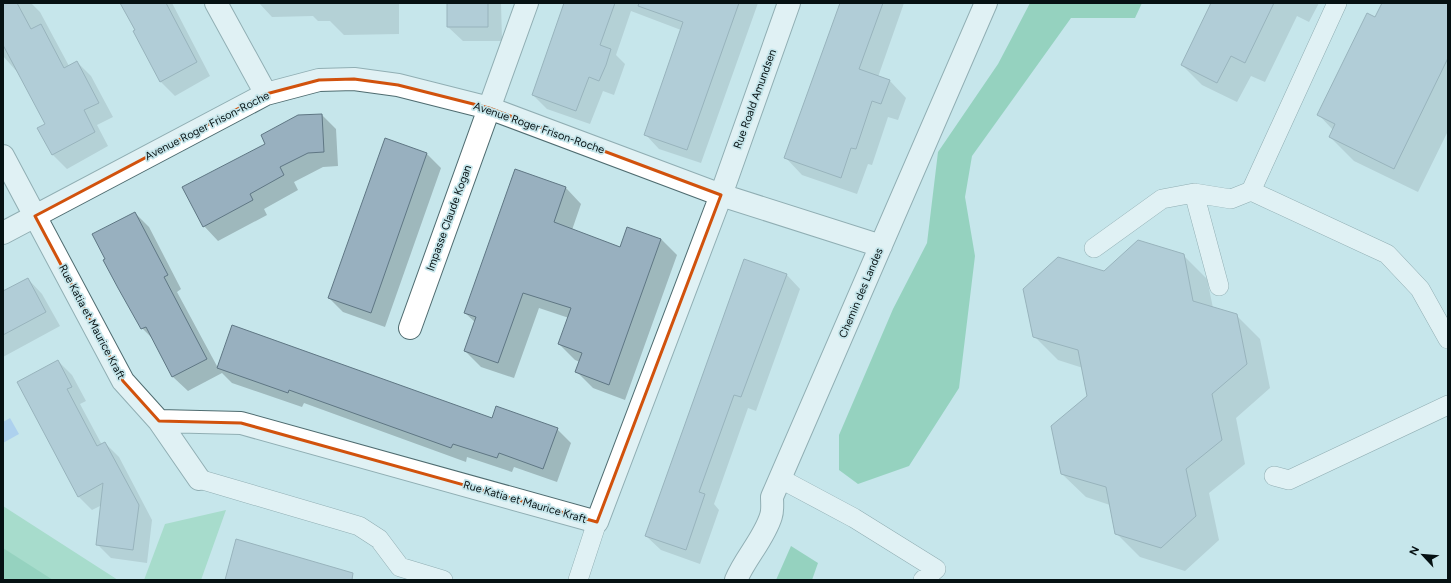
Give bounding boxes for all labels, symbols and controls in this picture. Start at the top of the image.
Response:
street label: Rue Roald Amundsen [731,47,779,151]
street label: Avenue Roger Frison-Roche [143,89,271,163]
street label: Avenue Roger Frison-Roche [472,99,606,157]
street label: Impasse Claude Kogan [424,163,474,273]
street label: Chemin des Landes [836,246,886,340]
street label: Rue Katia et Maurice Kraft [56,262,128,382]
street label: Rue Katia et Maurice Kraft [462,478,588,526]
north arrow [1403,535,1443,575]
text: N [1407,544,1422,558]

